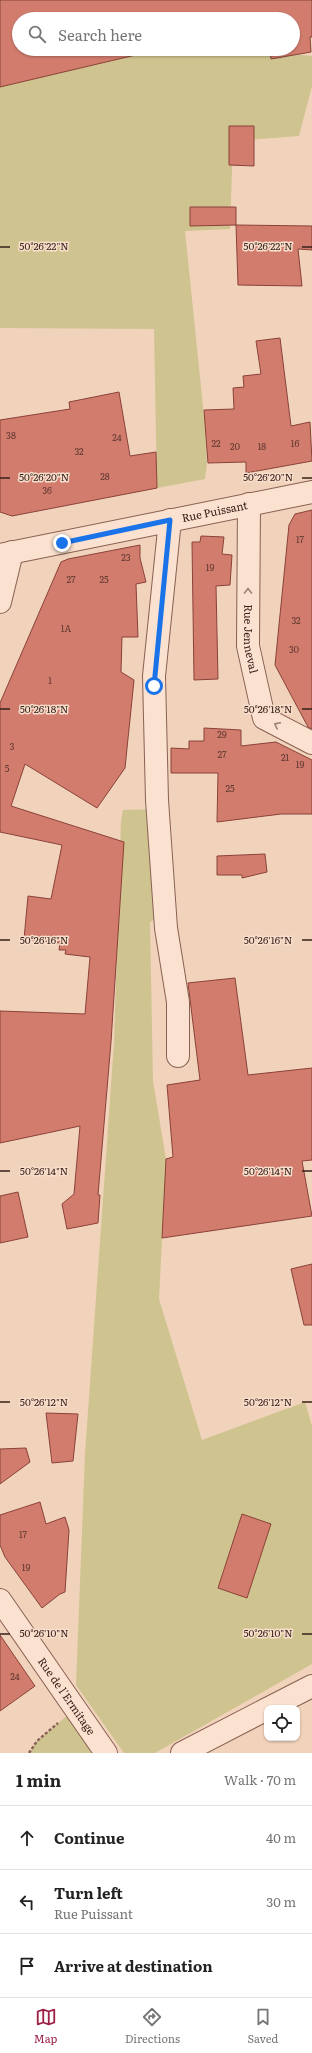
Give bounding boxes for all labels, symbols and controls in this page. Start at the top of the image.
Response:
search box [12,12,300,56]
icon: search [26,23,48,45]
text: Search here [58,23,142,46]
text: 50°26'22"N [19,238,69,253]
text: 50°26'22"N [243,238,293,253]
house number: 38 [6,428,16,442]
house number: 24 [112,430,122,444]
house number: 22 [211,436,221,450]
house number: 16 [291,436,299,450]
house number: 20 [230,439,240,453]
house number: 18 [258,439,266,453]
house number: 32 [74,444,84,458]
text: 50°26'20"N [19,469,69,484]
house number: 28 [100,469,110,483]
text: 50°26'20"N [243,469,293,484]
house number: 36 [42,483,52,497]
street label: Rue Puissant [180,496,249,525]
house number: 17 [296,532,304,546]
route end [53,534,71,552]
house number: 23 [121,550,131,564]
house number: 19 [206,560,214,574]
house number: 27 [66,572,76,586]
house number: 25 [99,572,109,586]
one-way arrow [244,588,252,594]
street label: Rue Jenneval [241,604,263,675]
house number: 32 [291,613,301,627]
house number: 1A [61,621,72,635]
house number: 30 [289,642,299,656]
house number: 1 [48,673,52,687]
route start [145,677,163,695]
text: 50°26'18"N [20,701,68,716]
text: 50°26'18"N [244,701,292,716]
one-way arrow [274,722,282,730]
house number: 29 [217,727,227,741]
house number: 3 [10,739,15,753]
house number: 27 [217,747,227,761]
house number: 21 [281,750,289,764]
house number: 19 [296,757,304,771]
house number: 5 [5,761,10,775]
house number: 25 [225,781,235,795]
text: 50°26'16"N [20,932,68,947]
text: 50°26'16"N [244,932,292,947]
text: 50°26'14"N [20,1163,68,1178]
text: 50°26'14"N [244,1163,292,1178]
text: 50°26'12"N [20,1394,68,1409]
text: 50°26'12"N [244,1394,292,1409]
house number: 17 [19,1527,27,1541]
house number: 19 [22,1560,30,1574]
text: 50°26'10"N [20,1625,69,1640]
text: 50°26'10"N [244,1625,293,1640]
street label: Rue de l'Ermitage [35,1653,100,1738]
house number: 24 [10,1669,20,1683]
map controls [264,1705,300,1741]
button: locate [264,1705,300,1741]
text: 1 min [16,1767,61,1792]
text: Walk · 70 m [224,1770,296,1789]
text: Continue [54,1826,124,1849]
icon: ahead [16,1827,38,1849]
text: 40 m [266,1828,296,1847]
text: Turn left [54,1881,123,1904]
icon: left [16,1891,38,1913]
text: 30 m [266,1892,296,1911]
text: Rue Puissant [54,1904,133,1923]
text: Arrive at destination [54,1954,213,1977]
icon: arrive [16,1955,38,1977]
tab: Map [34,2006,57,2046]
tab: Directions [125,2006,180,2046]
tab: Saved [248,2006,278,2046]

